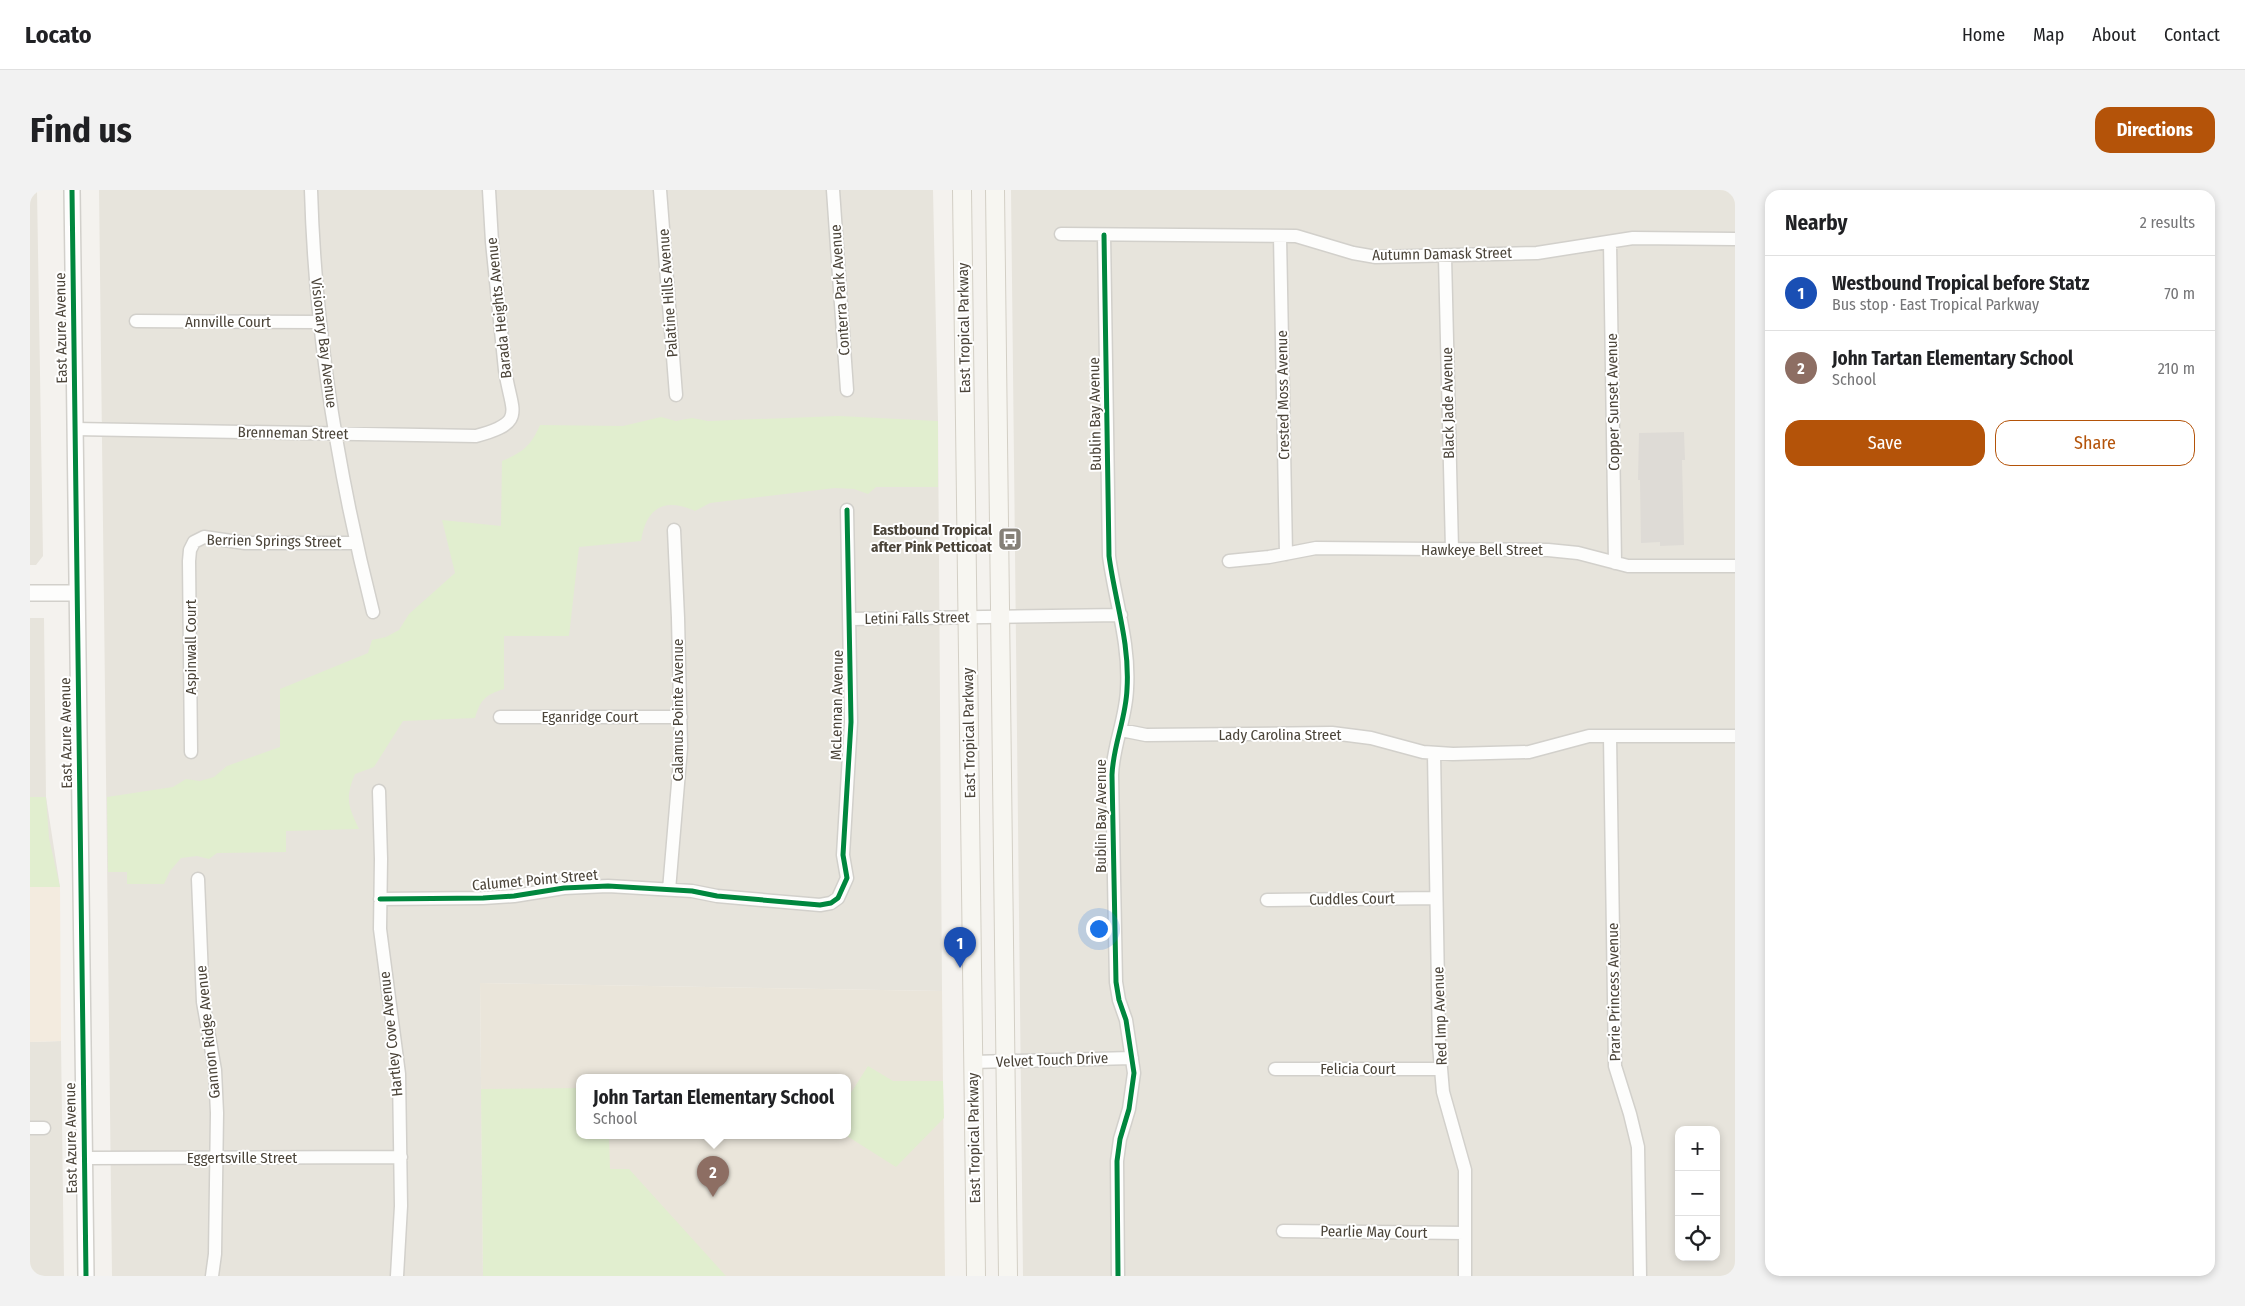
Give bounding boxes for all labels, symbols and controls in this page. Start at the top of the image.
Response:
text: Locato [25,21,91,49]
text: Home [1962,24,2005,46]
text: Map [2033,24,2064,46]
text: About [2092,24,2136,46]
text: Contact [2164,24,2220,46]
button: Directions [2095,107,2215,153]
text: Find us [30,109,132,151]
text: Nearby [1785,210,1847,236]
text: 2 results [2140,213,2195,232]
street label: Conterra Park Avenue [826,224,854,356]
street label: Palatine Hills Avenue [655,228,681,358]
street label: Barada Heights Avenue [483,237,515,379]
street label: Autumn Damask Street [1372,244,1512,264]
street label: East Tropical Parkway [954,262,974,394]
street label: East Azure Avenue [51,272,71,384]
text: Westbound Tropical before Statz [1832,272,2089,295]
street label: Visionary Bay Avenue [307,277,341,409]
text: 1 [1798,284,1804,303]
text: 70 m [2164,284,2195,303]
text: Bus stop · East Tropical Parkway [1832,295,2039,314]
street label: Annville Court [185,313,271,331]
street label: Crested Moss Avenue [1273,330,1293,460]
street label: Copper Sunset Avenue [1603,333,1623,471]
street label: Black Jade Avenue [1438,347,1458,459]
text: John Tartan Elementary School [1832,347,2073,370]
street label: Bublin Bay Avenue [1085,357,1105,471]
text: 2 [1797,359,1805,378]
text: 210 m [2158,359,2195,378]
text: School [1832,370,1876,389]
button: Save [1785,420,1985,466]
button: Share [1995,420,2195,466]
street label: Brenneman Street [237,423,349,443]
place label: Eastbound Tropical after Pink Petticoat [871,521,993,556]
bus stop icon: Eastbound Tropical after Pink Petticoat [997,526,1023,552]
street label: Berrien Springs Street [206,531,342,551]
street label: Hawkeye Bell Street [1421,541,1543,559]
street label: Aspinwall Court [182,599,200,695]
street label: Letini Falls Street [864,608,970,628]
street label: Calamus Pointe Avenue [669,639,687,781]
street label: McLennan Avenue [827,650,847,760]
street label: East Tropical Parkway [959,667,979,799]
street label: East Azure Avenue [56,677,76,789]
street label: Eganridge Court [542,708,638,726]
street label: Lady Carolina Street [1218,726,1342,744]
street label: Bublin Bay Avenue [1092,759,1110,873]
street label: Calumet Point Street [471,866,599,894]
street label: Cuddles Court [1309,889,1395,909]
your location [1086,916,1112,942]
street label: Prarie Princess Avenue [1604,922,1624,1062]
pin: 1 [944,927,976,968]
street label: Gannon Ridge Avenue [192,964,224,1100]
street label: Red Imp Avenue [1429,966,1451,1066]
street label: Hartley Cove Avenue [375,971,407,1097]
street label: Velvet Touch Drive [996,1049,1108,1071]
street label: Felicia Court [1320,1060,1396,1078]
street label: East Tropical Parkway [964,1072,984,1204]
popup [576,1074,851,1139]
street label: East Azure Avenue [61,1082,81,1194]
text: John Tartan Elementary School [593,1086,834,1109]
text: School [593,1109,637,1128]
map controls [1675,1126,1720,1261]
button: + [1675,1126,1720,1171]
street label: Eggertsville Street [187,1149,297,1167]
pin: 2 [697,1156,729,1197]
button: − [1675,1171,1720,1216]
button: locate [1675,1216,1720,1261]
street label: Pearlie May Court [1320,1222,1428,1242]

